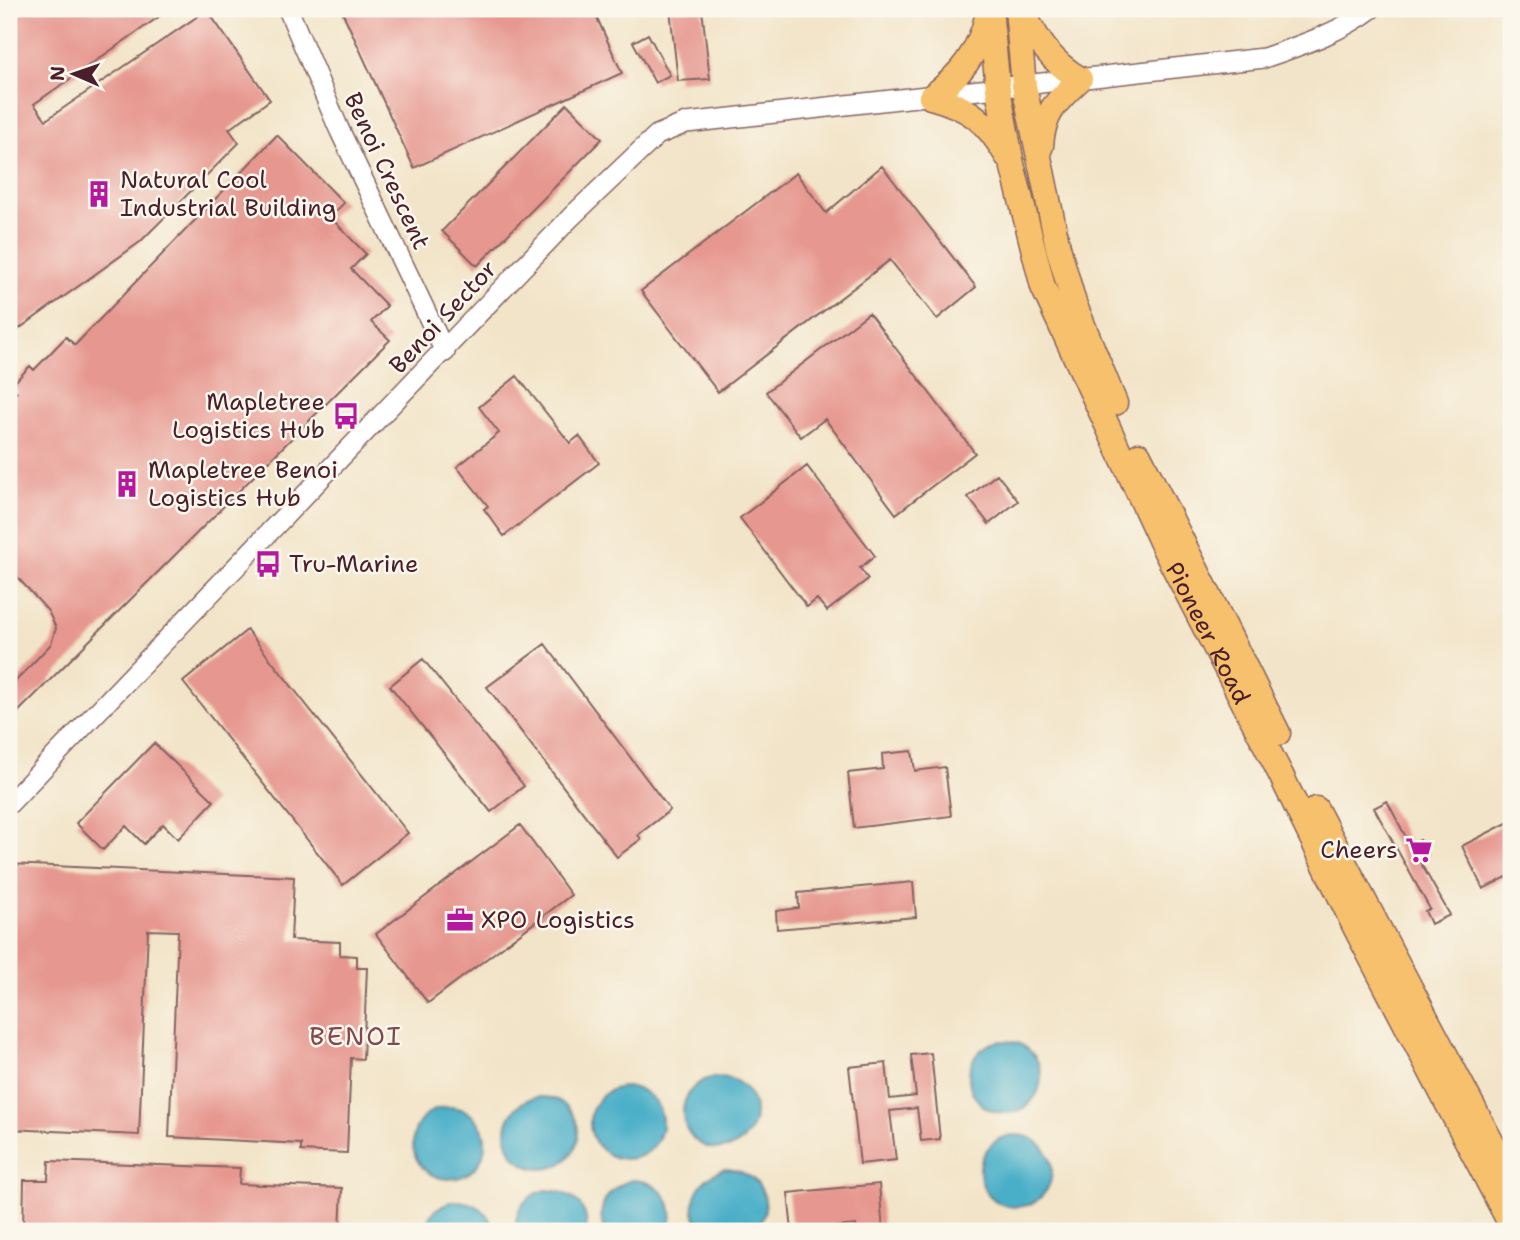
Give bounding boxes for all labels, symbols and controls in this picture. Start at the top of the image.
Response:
north arrow [38,38,108,108]
text: N [45,65,70,81]
street label: Benoi Crescent [337,87,437,255]
place label: Natural Cool Industrial Building [120,164,337,224]
building icon: Natural Cool Industrial Building [84,179,114,209]
street label: Benoi Sector [382,253,504,381]
place label: Mapletree Logistics Hub [172,386,325,446]
bus stop icon: Mapletree Logistics Hub [331,401,361,431]
place label: Mapletree Benoi Logistics Hub [148,454,338,514]
building icon: Mapletree Benoi Logistics Hub [112,469,142,499]
place label: Tru-Marine [289,548,418,580]
bus stop icon: Tru-Marine [253,549,283,579]
street label: Pioneer Road [1158,557,1258,710]
place label: Cheers [1320,834,1398,866]
supermarket icon: Cheers [1404,835,1434,865]
place label: XPO Logistics [481,904,635,936]
office icon: XPO Logistics [445,905,475,935]
district label: BENOI [309,1018,403,1053]

